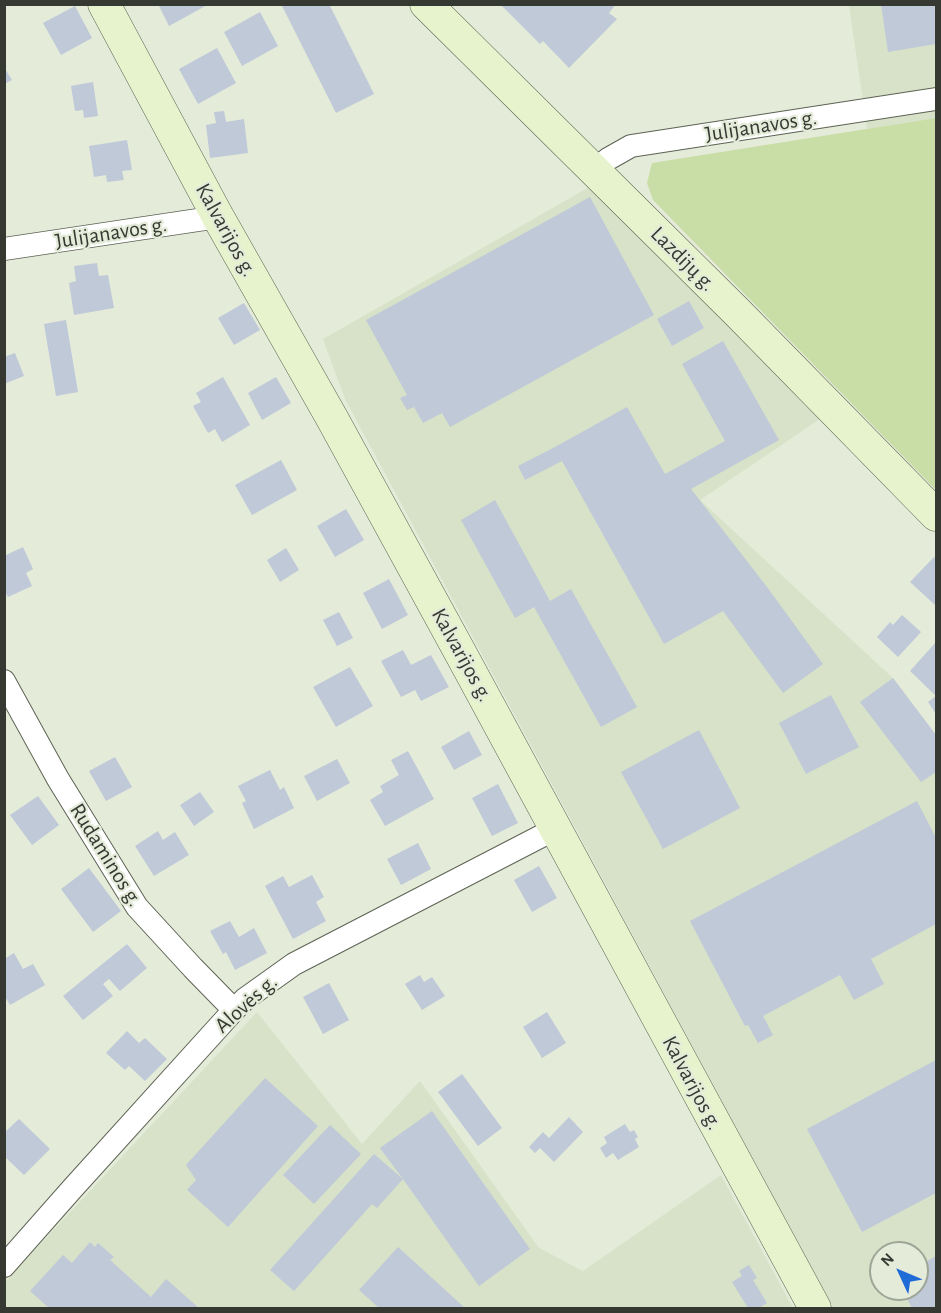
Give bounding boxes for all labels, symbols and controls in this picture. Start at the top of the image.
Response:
street label: Julijanavos g. [703,104,819,148]
street label: Kalvarijos g. [190,179,262,281]
street label: Julijanavos g. [53,211,169,255]
street label: Lazdijų g. [645,221,721,297]
street label: Kalvarijos g. [426,604,498,706]
street label: Rudaminos g. [64,798,148,912]
street label: Alovės g. [209,969,283,1039]
street label: Kalvarijos g. [656,1031,728,1135]
north arrow [869,1241,929,1301]
text: N [878,1250,897,1269]

